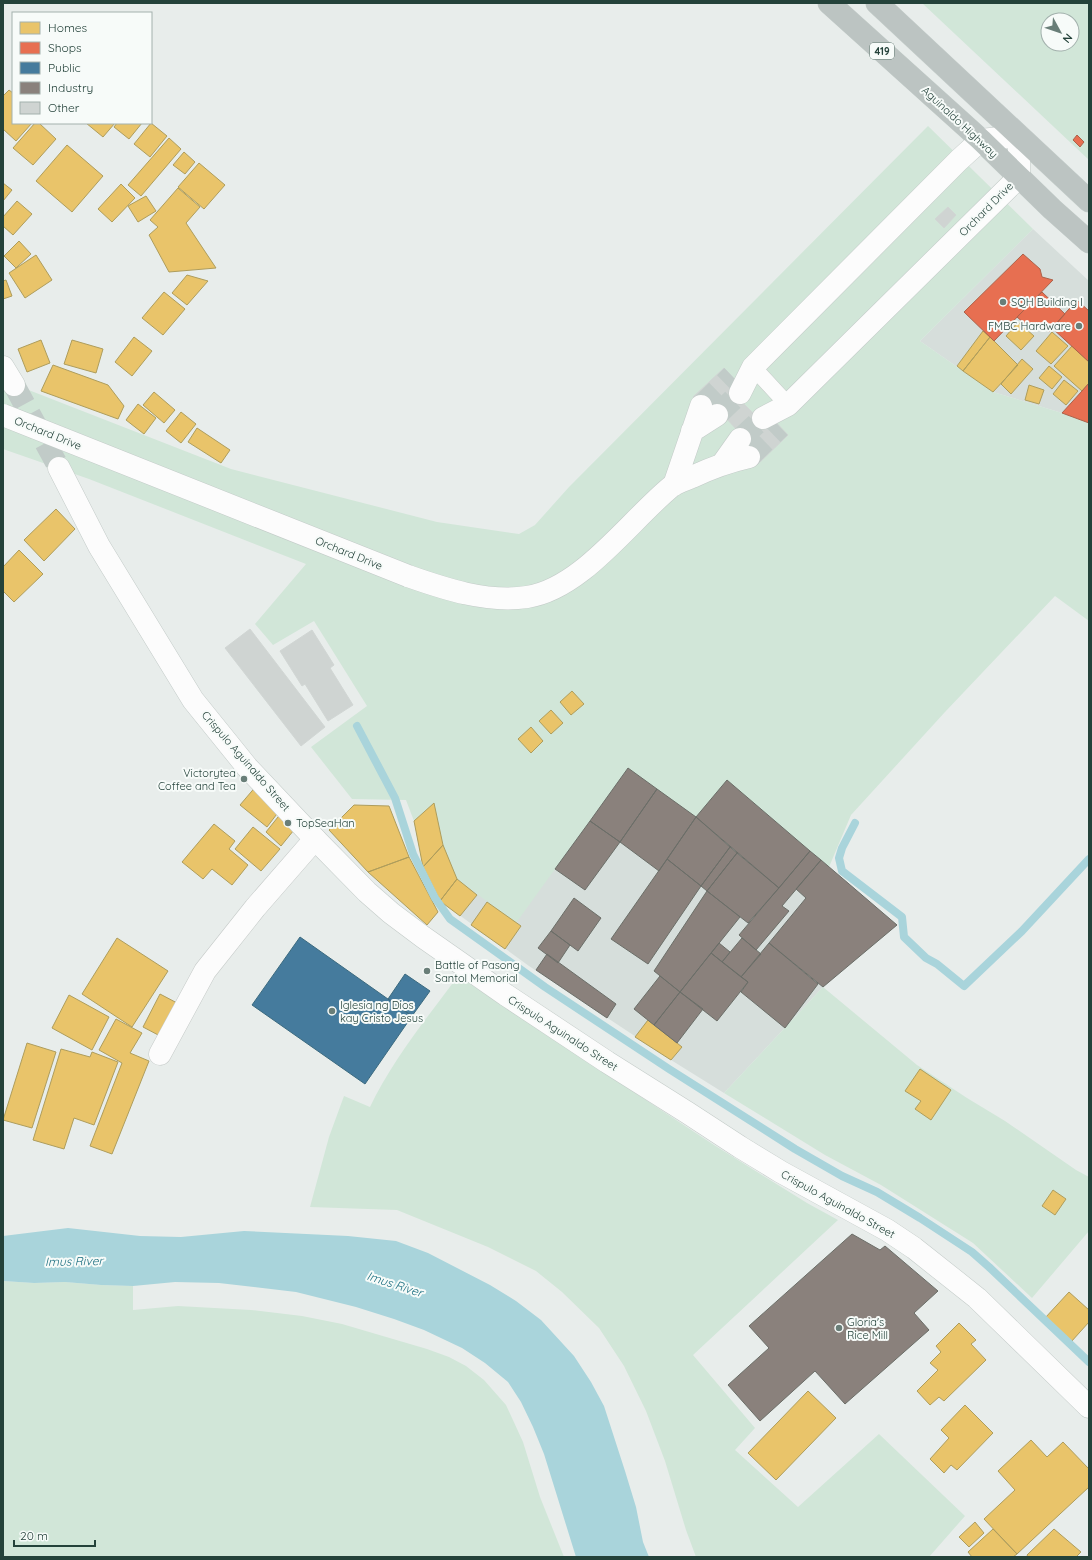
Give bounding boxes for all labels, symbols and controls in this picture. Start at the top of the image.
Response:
legend [12,12,152,124]
north arrow [1040,12,1080,52]
text: Homes [48,20,88,35]
text: N [1060,31,1076,46]
text: Shops [48,40,82,55]
road number: 419 [870,43,894,59]
text: Public [48,60,81,75]
text: Industry [48,80,93,95]
street label: Aguinaldo Highway [919,83,1001,161]
text: Other [48,100,80,115]
street label: Orchard Drive [956,179,1016,239]
place label: SQH Building I [1011,295,1083,309]
marker: SQH Building I [998,297,1008,307]
place label: FMBC Hardware [988,319,1071,333]
marker: FMBC Hardware [1074,321,1084,331]
street label: Orchard Drive [12,413,84,453]
street label: Orchard Drive [313,533,385,573]
street label: Crispulo Aguinaldo Street [199,708,294,814]
place label: Victorytea Coffee and Tea [158,766,236,793]
marker: Victorytea Coffee and Tea [239,774,249,784]
place label: TopSeaHan [296,816,355,830]
marker: TopSeaHan [283,818,293,828]
place label: Battle of Pasong Santol Memorial [435,958,520,985]
marker: Battle of Pasong Santol Memorial [422,966,432,976]
street label: Crispulo Aguinaldo Street [505,992,621,1074]
place label: Iglesia ng Dios kay Cristo Jesus [340,998,423,1025]
marker: Iglesia ng Dios kay Cristo Jesus [327,1006,337,1016]
street label: Crispulo Aguinaldo Street [779,1167,898,1241]
water label: Imus River [45,1253,104,1269]
water label: Imus River [365,1268,426,1301]
place label: Gloria's Rice Mill [847,1315,888,1342]
marker: Gloria's Rice Mill [834,1323,844,1333]
scale bar [14,1522,95,1548]
text: 20 m [20,1528,48,1543]

